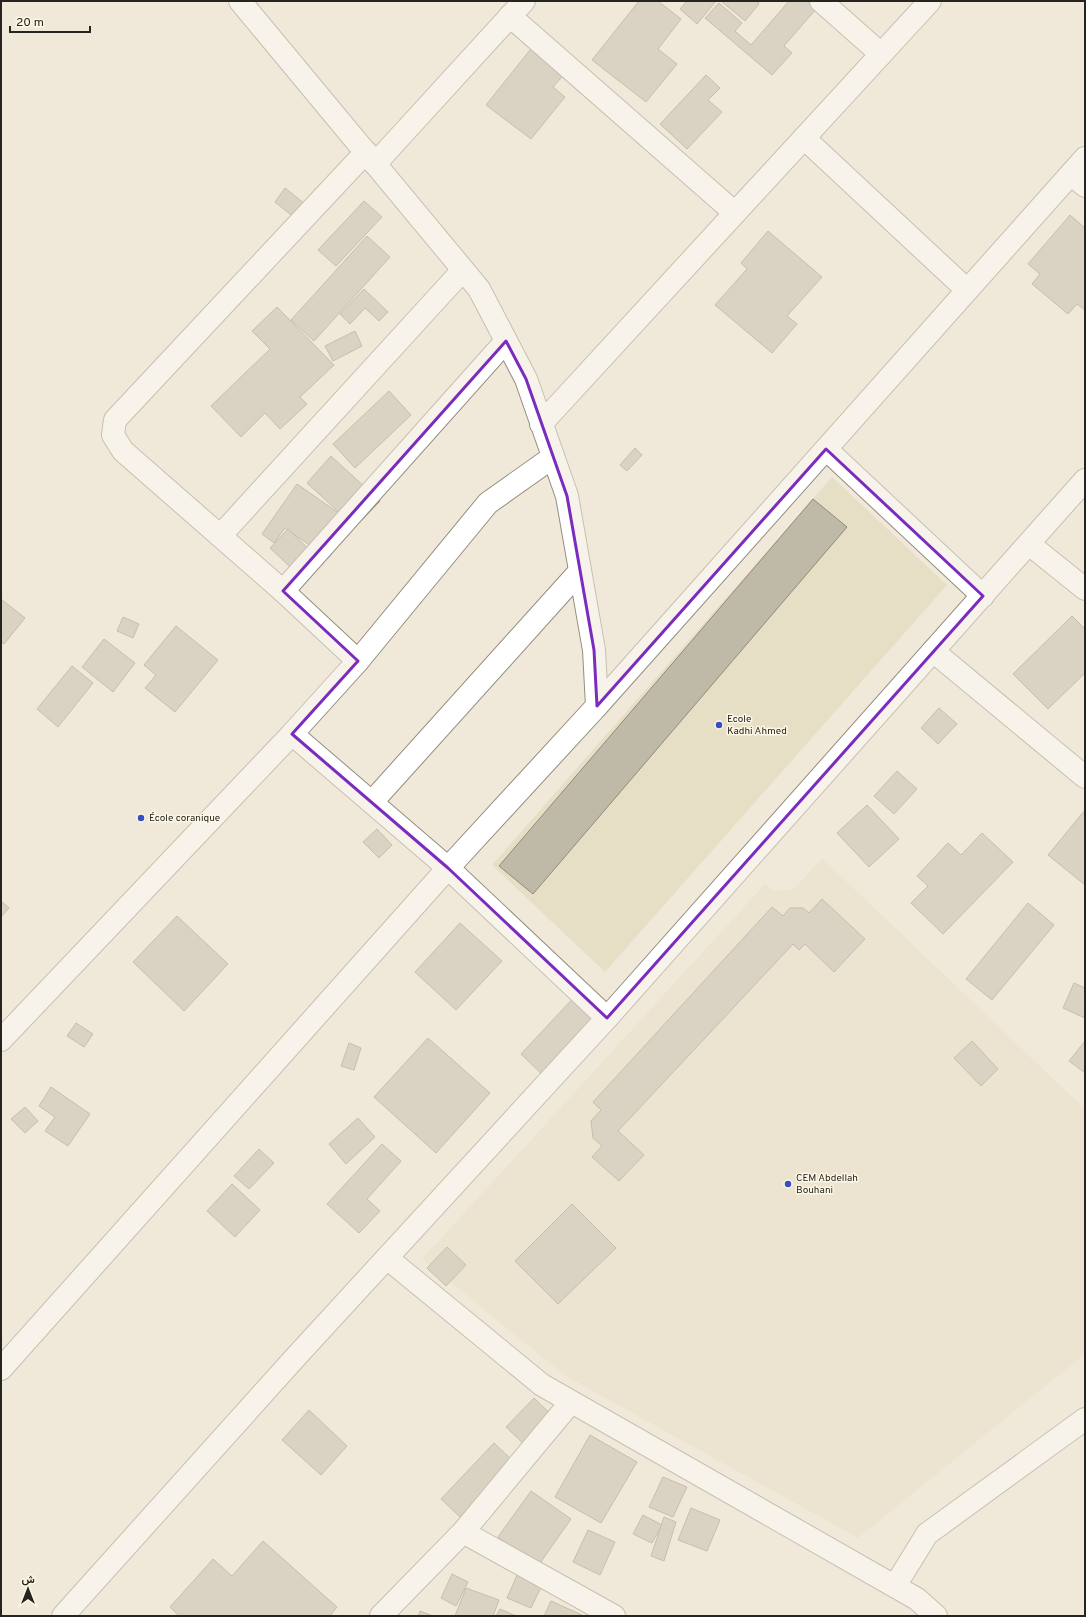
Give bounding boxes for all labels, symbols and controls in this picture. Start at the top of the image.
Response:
scale bar [10,8,90,34]
text: 20 m [16,15,44,31]
place label: Ecole Kadhi Ahmed [727,713,787,738]
marker: Ecole Kadhi Ahmed [714,720,724,730]
place label: École coranique [149,812,220,825]
marker: École coranique [136,813,146,823]
place label: CEM Abdellah Bouhani [796,1172,858,1197]
marker: CEM Abdellah Bouhani [783,1179,793,1189]
north arrow [8,1569,48,1609]
text: ش [21,1573,35,1587]

